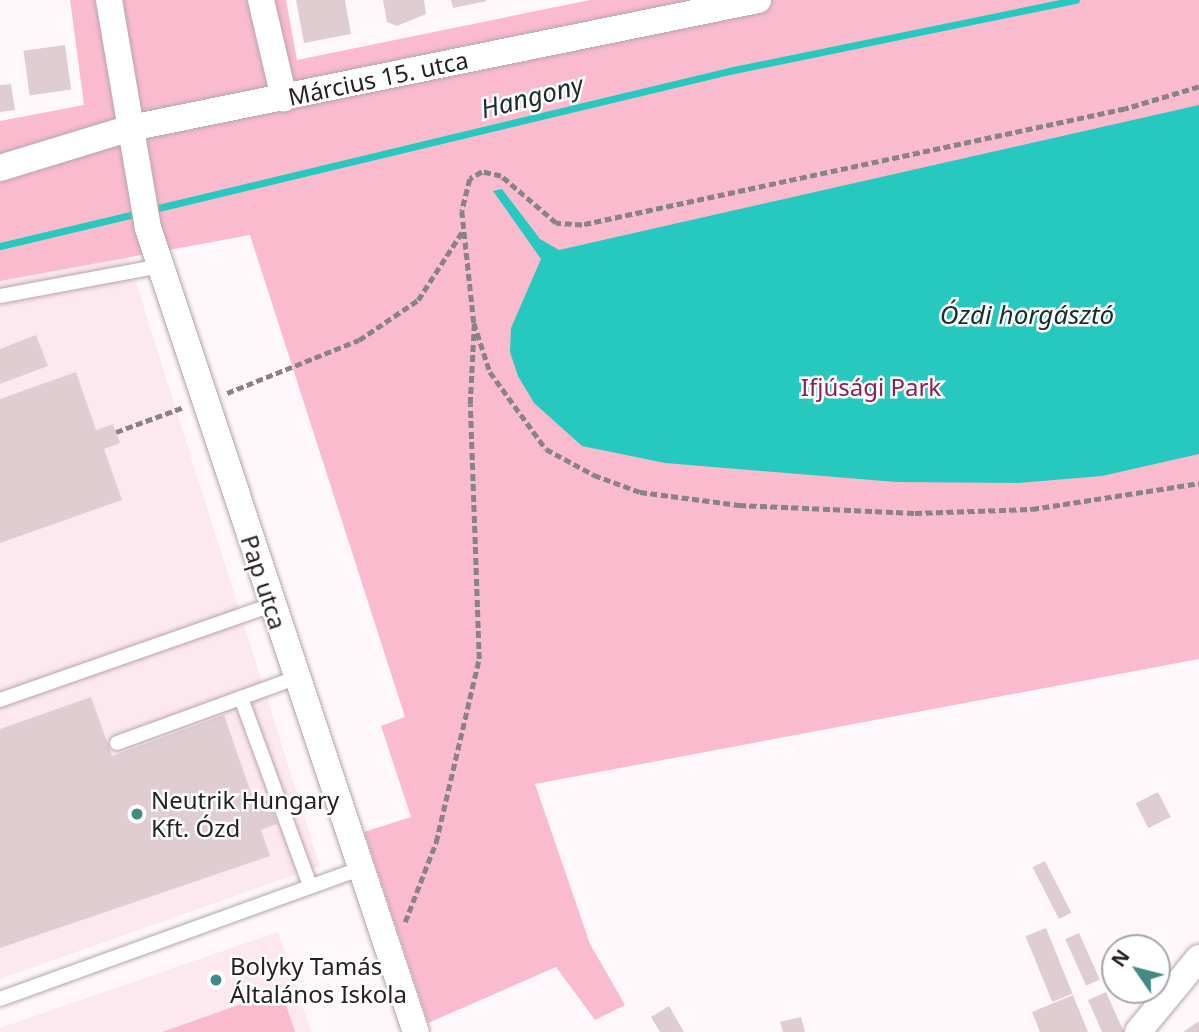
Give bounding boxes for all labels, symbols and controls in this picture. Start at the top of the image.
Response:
street label: Március 15. utca [285,45,471,111]
water label: Hangony [478,69,586,125]
water label: Ózdi horgásztó [940,299,1114,331]
park label: Ifjúsági Park [801,373,941,401]
street label: Pap utca [235,531,293,633]
place label: Neutrik Hungary Kft. Ózd [151,786,339,842]
marker: Neutrik Hungary Kft. Ózd [129,806,145,822]
north arrow [1101,934,1171,1004]
text: N [1105,944,1136,972]
place label: Bolyky Tamás Általános Iskola [230,952,407,1008]
marker: Bolyky Tamás Általános Iskola [208,972,224,988]

